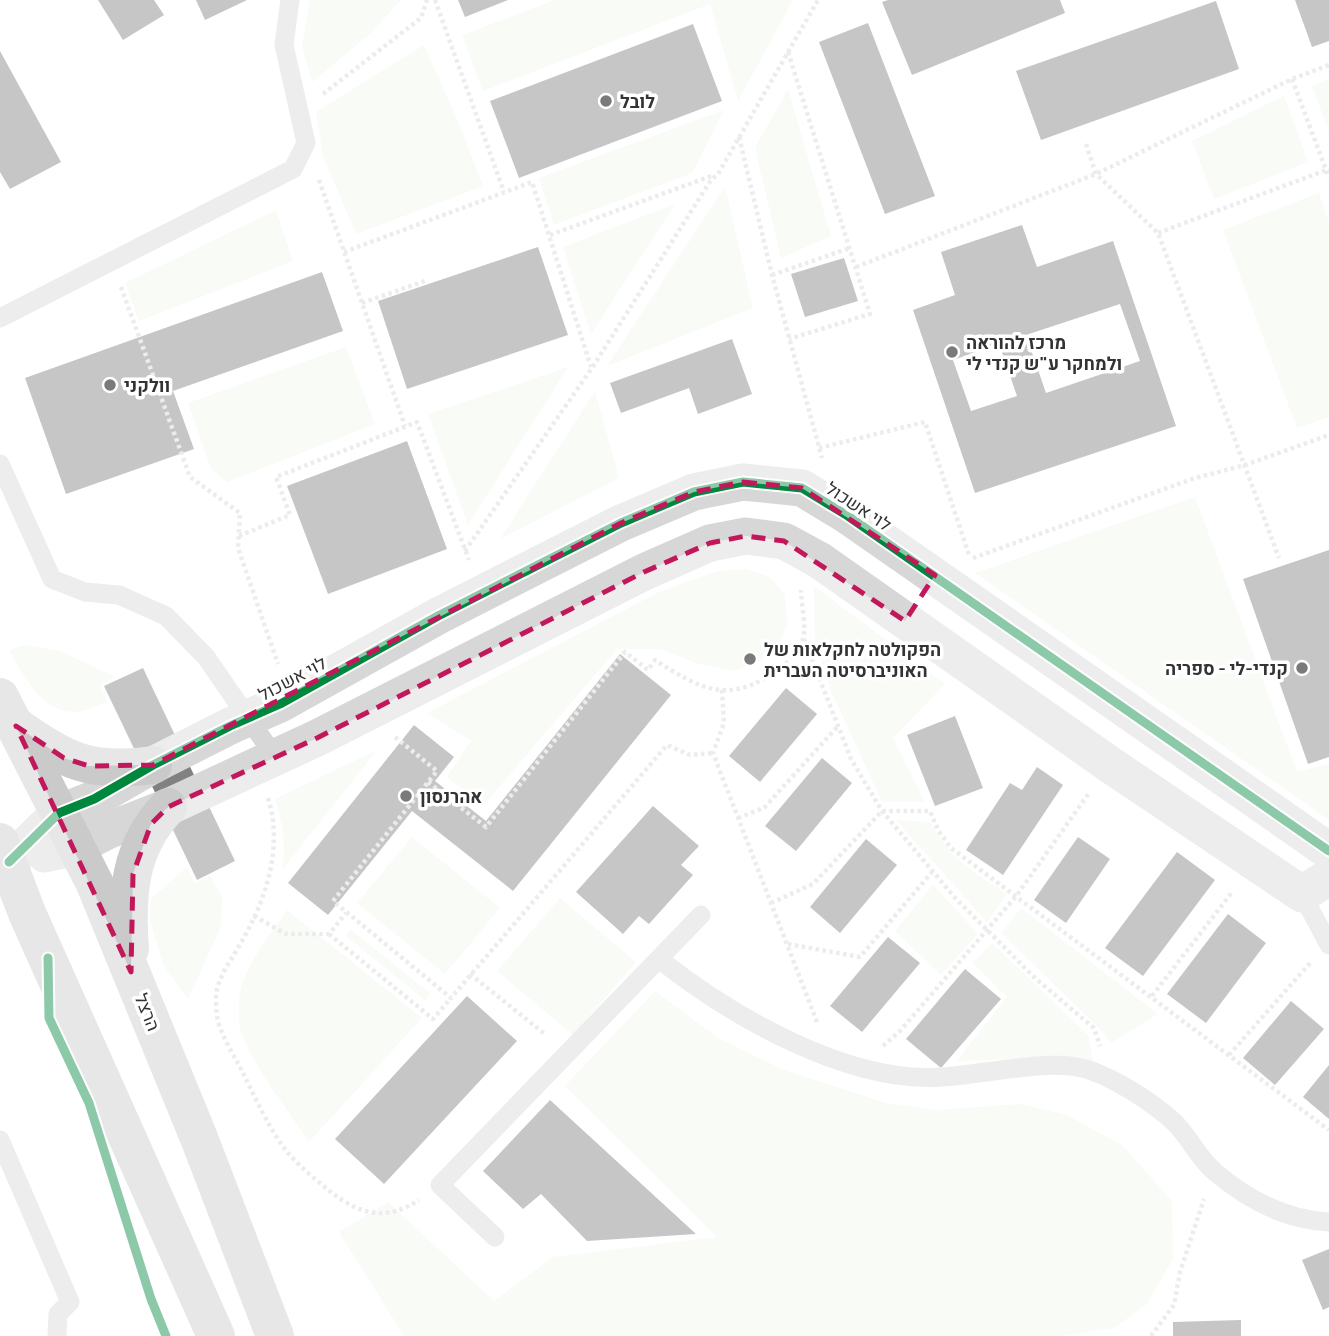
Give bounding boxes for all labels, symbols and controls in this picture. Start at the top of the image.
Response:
place label: לובל [620,89,655,113]
marker: לובל [598,93,614,109]
place label: מרכז להוראה ולמחקר ע"ש קנדי לי [966,330,1122,375]
marker: מרכז להוראה ולמחקר ע"ש קנדי לי [944,344,960,360]
place label: וולקני [124,373,170,397]
marker: וולקני [102,377,118,393]
street label: לוי אשכול [822,476,896,536]
place label: הפקולטה לחקלאות של האוניברסיטה העברית [764,637,941,682]
street label: לוי אשכול [254,650,330,706]
marker: הפקולטה לחקלאות של האוניברסיטה העברית [742,651,758,667]
place label: קנדי-לי - ספריה [1165,656,1288,680]
marker: קנדי-לי - ספריה [1294,660,1310,676]
place label: אהרנסון [420,784,482,808]
marker: אהרנסון [398,788,414,804]
street label: הרצל [130,990,166,1034]

